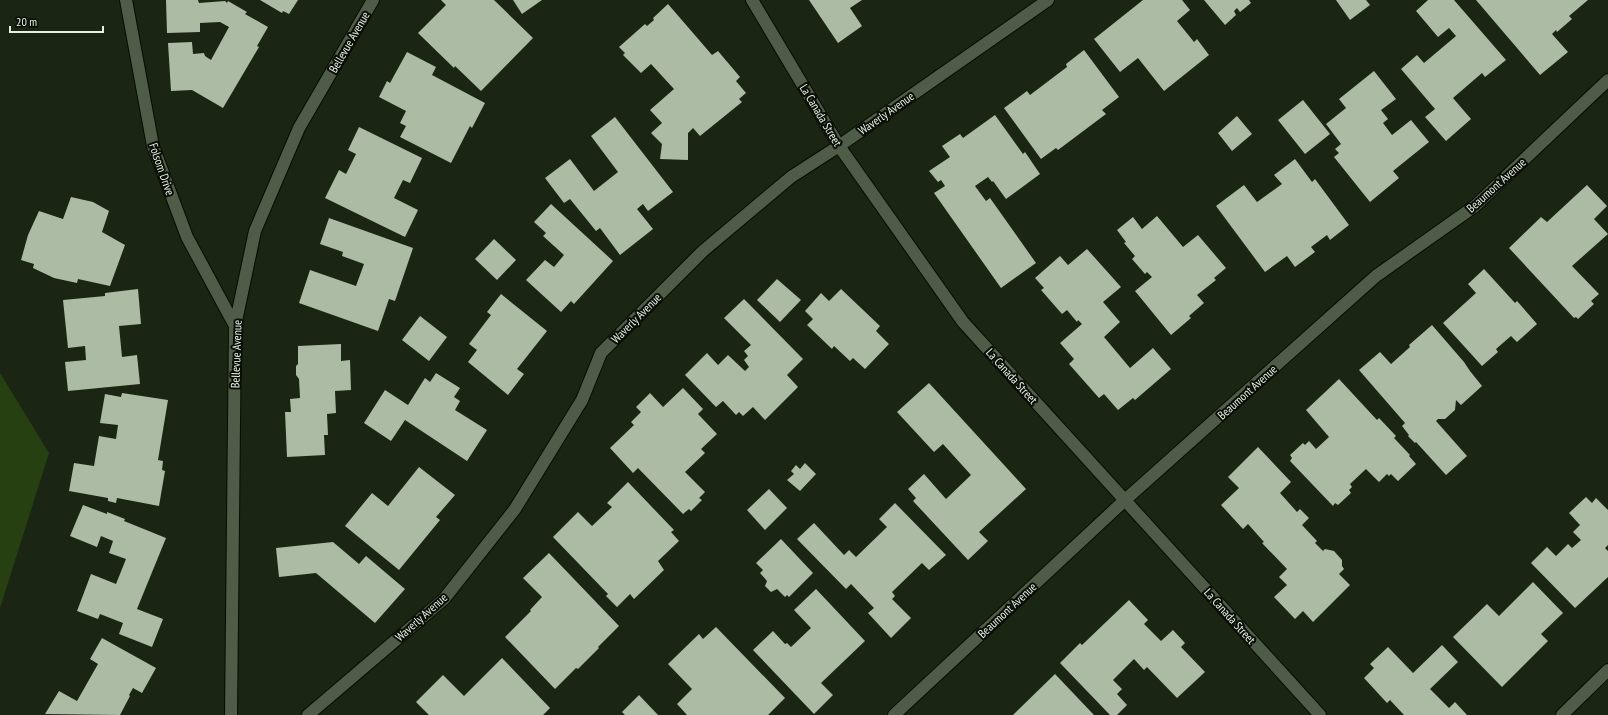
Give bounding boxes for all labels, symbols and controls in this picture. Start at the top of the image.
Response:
scale bar [10,8,103,34]
street label: Bellevue Avenue [325,9,373,75]
text: 20 m [16,14,37,29]
street label: La Canada Street [797,81,846,149]
street label: Waverly Avenue [855,88,917,138]
street label: Folsom Drive [146,141,178,197]
street label: Beaumont Avenue [1463,154,1529,216]
street label: Waverly Avenue [608,290,664,346]
street label: Bellevue Avenue [227,320,245,388]
street label: La Canada Street [983,345,1041,407]
street label: Beaumont Avenue [1214,361,1280,423]
street label: Beaumont Avenue [975,579,1039,641]
street label: La Canada Street [1201,585,1259,647]
street label: Waverly Avenue [392,590,450,644]

